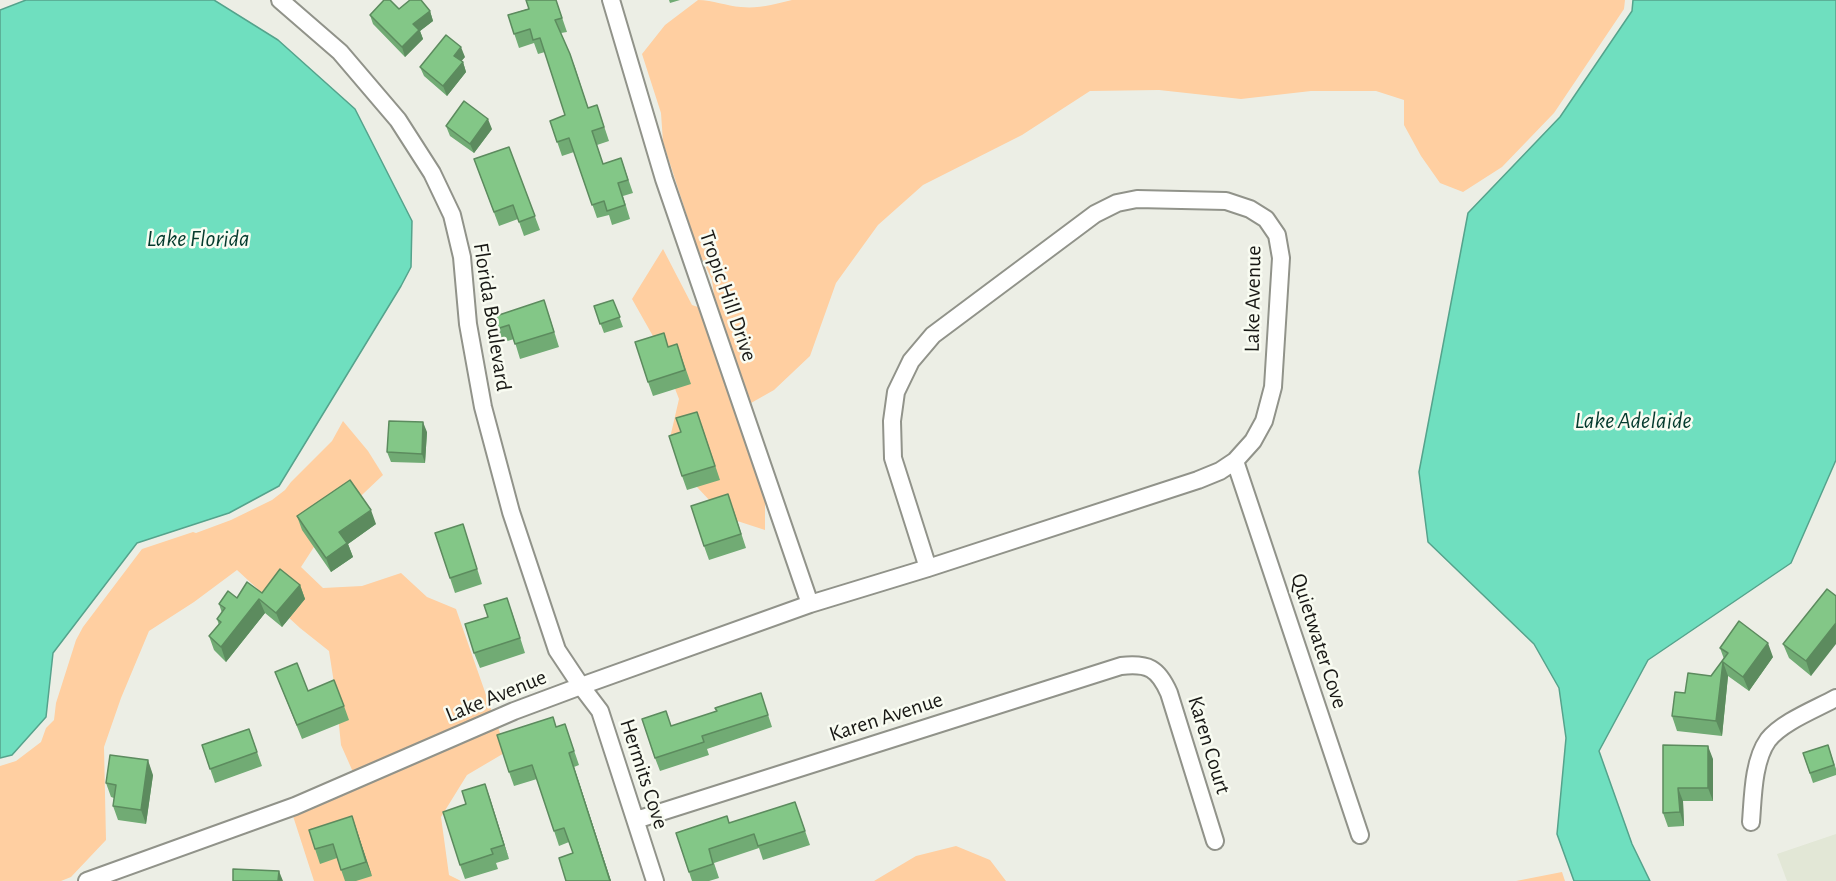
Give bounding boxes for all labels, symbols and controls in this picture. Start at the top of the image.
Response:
water label: Lake Florida [146,225,250,253]
street label: Tropic Hill Drive [693,227,763,365]
street label: Florida Boulevard [467,241,517,393]
street label: Lake Avenue [1239,245,1267,353]
water label: Lake Adelaide [1574,407,1692,435]
street label: Quietwater Cove [1285,570,1353,712]
street label: Lake Avenue [441,664,551,728]
street label: Karen Avenue [826,686,946,748]
street label: Karen Court [1182,693,1236,797]
street label: Hermits Cove [614,716,674,832]

